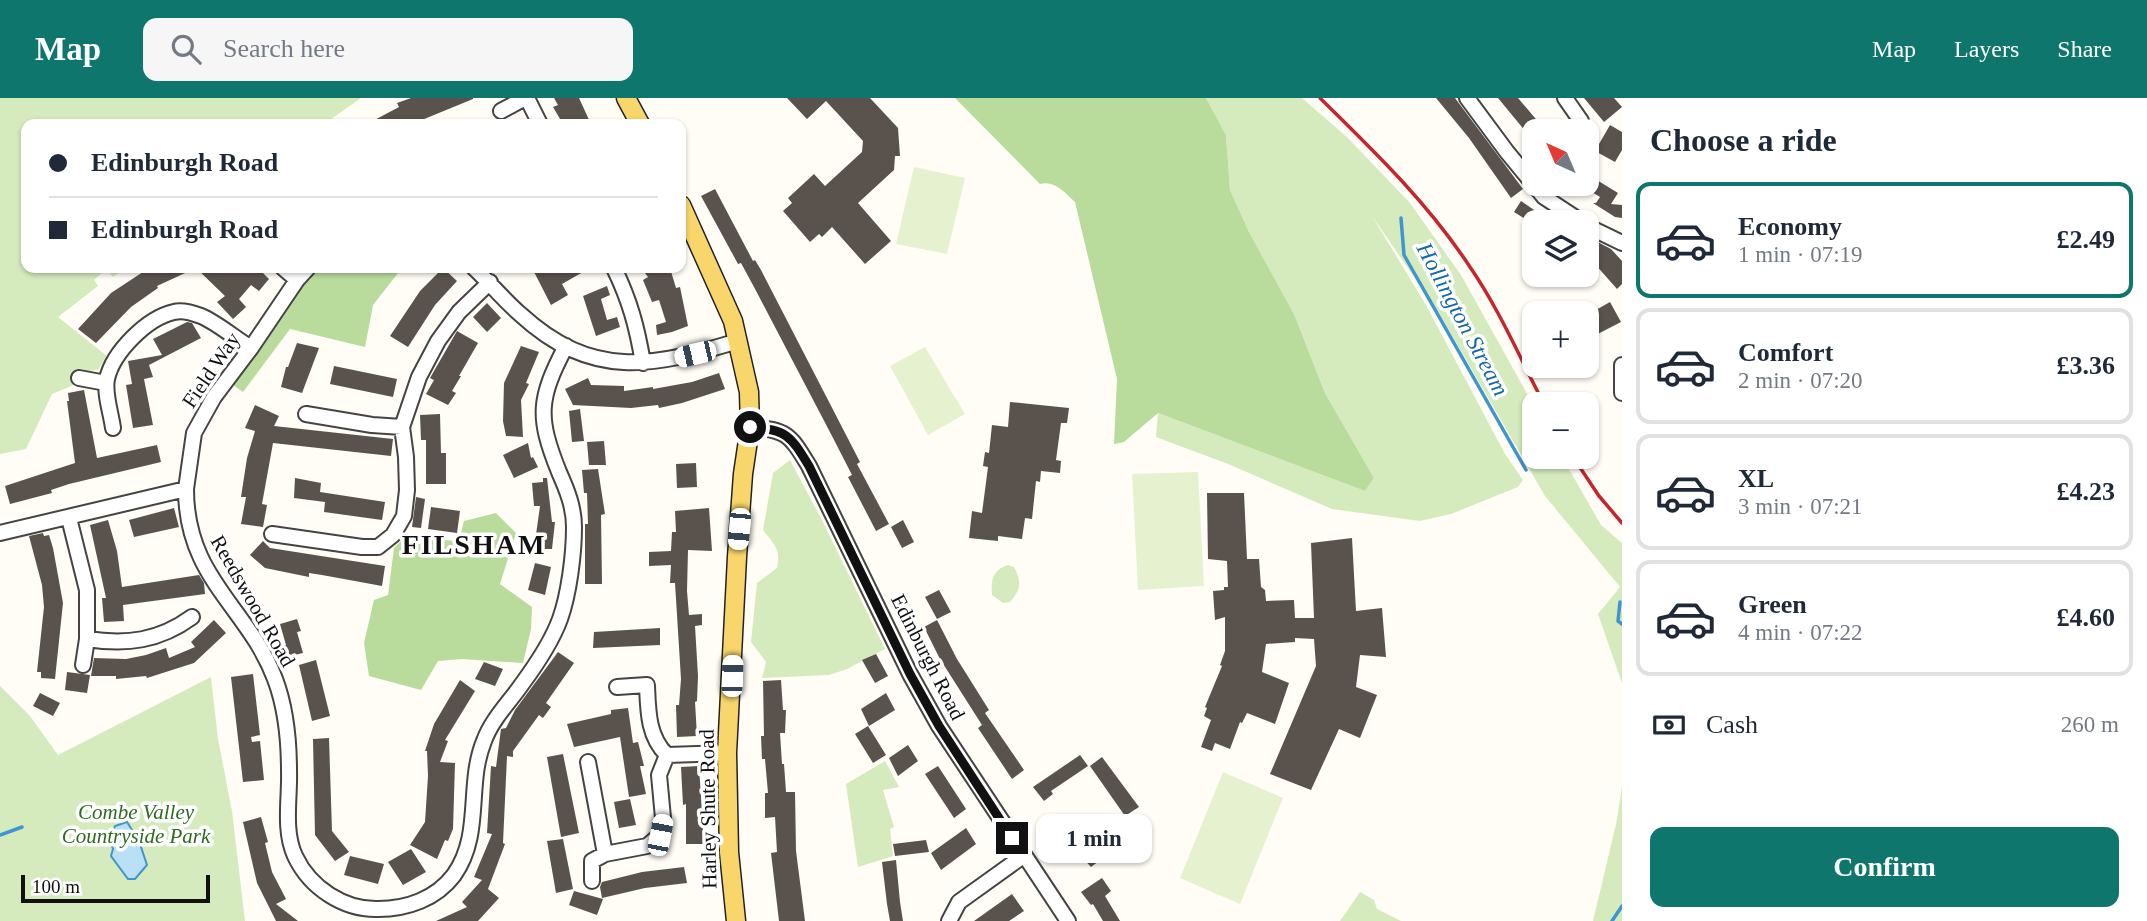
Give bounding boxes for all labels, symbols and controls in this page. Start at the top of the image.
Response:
search box [143,18,633,81]
icon: search [167,30,205,68]
text: Map [35,31,101,67]
text: Search here [223,34,345,63]
text: Map [1872,36,1916,62]
text: Layers [1954,36,2019,62]
text: Share [2057,36,2112,62]
north arrow [1522,119,1600,196]
map controls [1522,119,1599,469]
text: Choose a ride [1650,122,1837,158]
text: Edinburgh Road [91,148,278,177]
icon: car [1654,209,1717,272]
button: layers [1522,210,1599,287]
text: Economy [1738,212,1842,241]
text: Edinburgh Road [91,215,278,244]
text: £2.49 [2057,225,2115,254]
water label: Hollington Stream [1411,238,1513,400]
text: 1 min · 07:19 [1738,242,1863,267]
button: + [1522,301,1599,378]
street label: Field Way [177,327,245,412]
icon: car [1654,335,1717,398]
text: Comfort [1738,338,1833,367]
car [673,339,718,369]
text: £3.36 [2057,351,2115,380]
text: 2 min · 07:20 [1738,368,1863,393]
button: − [1522,392,1599,469]
route start [734,411,766,443]
icon: car [1654,461,1717,524]
text: XL [1738,464,1774,493]
text: £4.23 [2057,477,2115,506]
text: 3 min · 07:21 [1738,494,1863,519]
car [727,507,752,551]
district label: FILSHAM [402,529,546,560]
street label: Reedswood Road [206,531,301,671]
icon: car [1654,587,1717,650]
street label: Edinburgh Road [886,590,970,724]
text: Green [1738,590,1807,619]
text: £4.60 [2057,603,2115,632]
text: 4 min · 07:22 [1738,620,1863,645]
car [721,655,744,697]
icon: cash [1650,706,1688,744]
text: Cash [1706,710,1758,739]
text: 260 m [2061,712,2119,737]
street label: Harley Shute Road [695,728,721,889]
park label: Combe Valley Countryside Park [62,800,211,848]
car [646,812,675,858]
callout: 1 min [1036,814,1152,862]
route end [996,822,1028,854]
text: 1 min [1066,826,1122,851]
button: Confirm [1650,827,2119,907]
scale bar [21,872,210,904]
text: 100 m [32,876,80,897]

